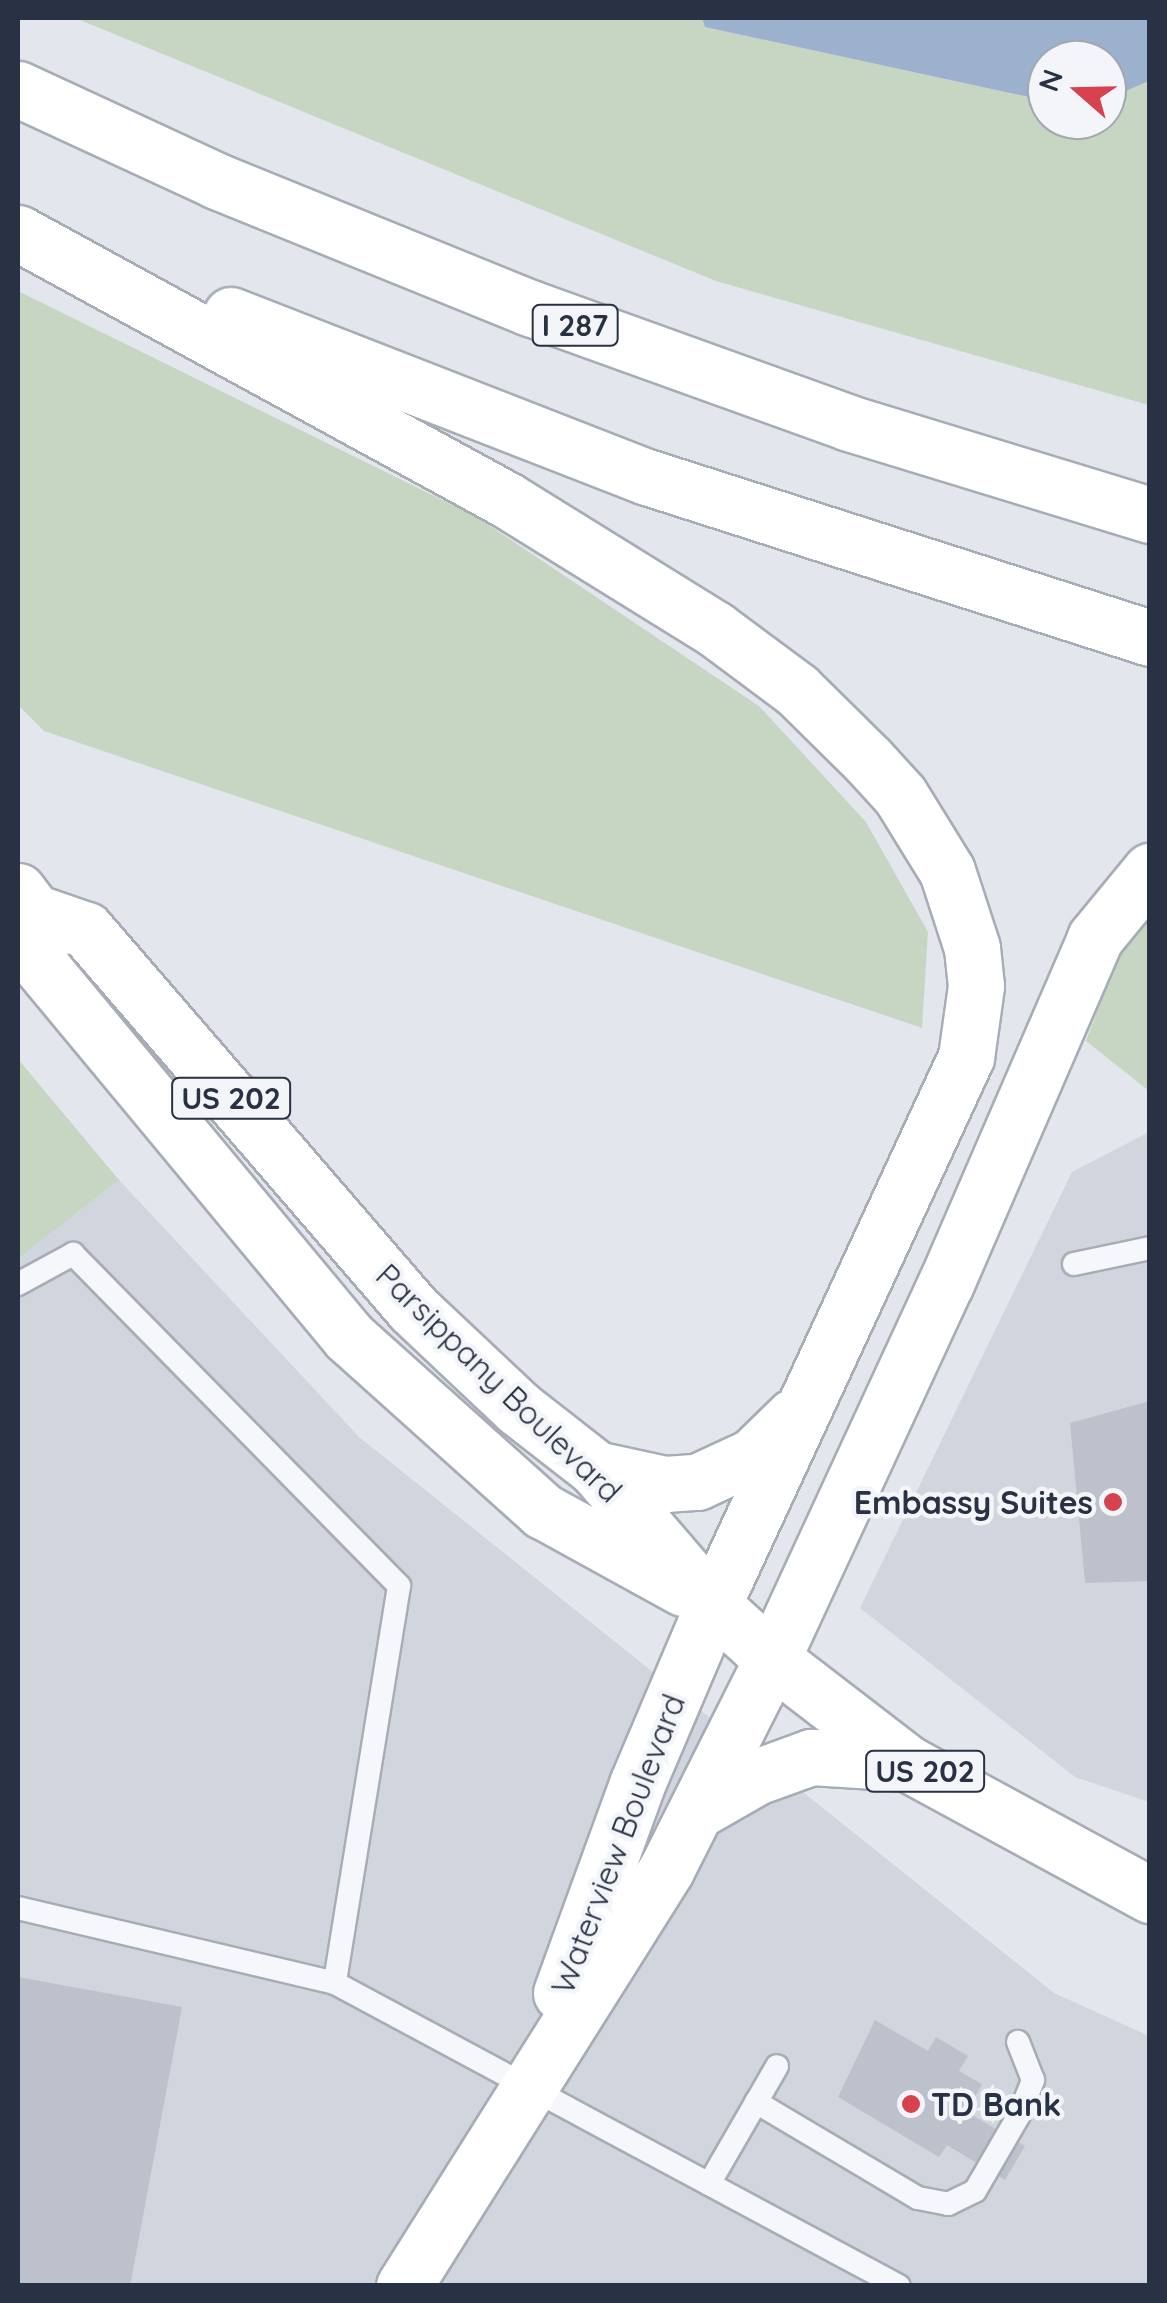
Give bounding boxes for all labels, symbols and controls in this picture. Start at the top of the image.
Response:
north arrow [1027,40,1127,140]
text: N [1030,65,1070,96]
road number: I 287 [530,300,620,350]
road number: US 202 [171,1073,291,1123]
street label: Parsippany Boulevard [368,1256,630,1510]
place label: Embassy Suites [854,1483,1093,1521]
marker: Embassy Suites [1102,1491,1124,1513]
street label: Waterview Boulevard [543,1689,693,1999]
road number: US 202 [865,1746,985,1796]
place label: TD Bank [931,2085,1061,2123]
marker: TD Bank [900,2093,922,2115]

